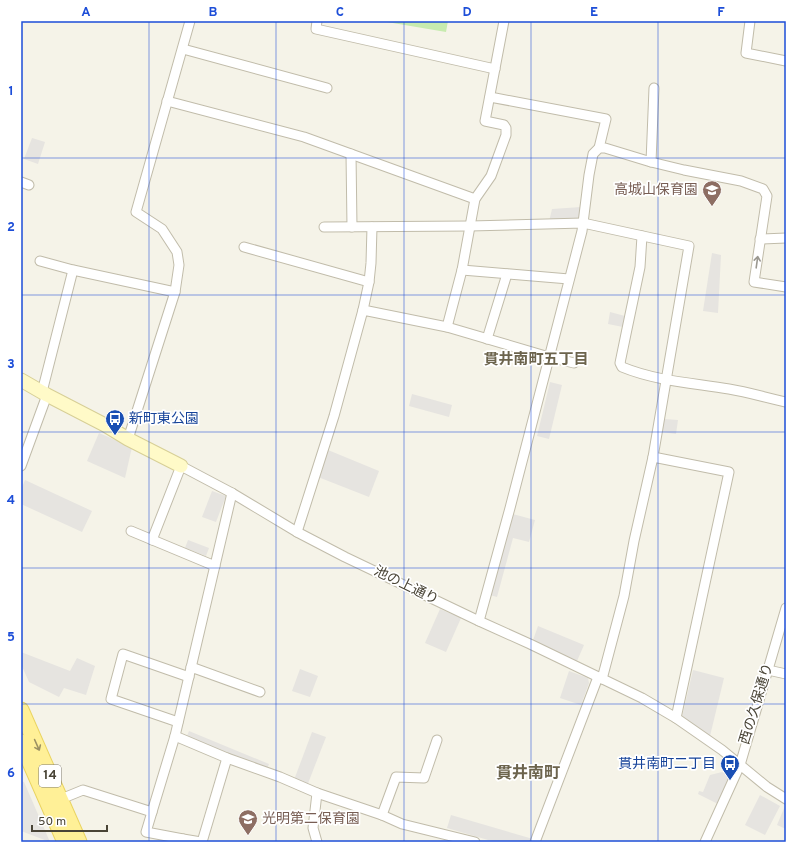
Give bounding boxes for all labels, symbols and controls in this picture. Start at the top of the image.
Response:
text: A [81,5,91,21]
text: B [209,5,218,21]
text: C [336,5,344,21]
text: D [462,5,472,21]
text: E [590,5,598,21]
text: F [717,5,725,21]
text: 1 [8,84,14,100]
school or university icon: 高城山保育園 [701,179,723,207]
place label: 高城山保育園 [614,182,698,199]
text: 2 [7,220,15,236]
one-way arrow [753,256,761,269]
district label: 貫井南町五丁目 [483,350,589,370]
text: 3 [7,357,15,373]
bus stop icon: 新町東公園 [104,408,126,436]
place label: 新町東公園 [129,411,199,428]
text: 4 [7,493,15,509]
street label: 池の上通り [371,563,441,609]
text: 5 [7,630,15,646]
street label: 西の久保通り [737,661,777,747]
one-way arrow [34,739,41,751]
bus stop icon: 貫井南町二丁目 [719,753,741,781]
place label: 貫井南町二丁目 [618,755,716,773]
district label: 貫井南町 [496,763,560,784]
road number: 14 [39,765,61,787]
text: 6 [7,766,15,782]
scale bar [32,807,107,833]
school or university icon: 光明第二保育園 [237,808,259,836]
place label: 光明第二保育園 [262,810,360,828]
text: 50 m [38,814,66,830]

